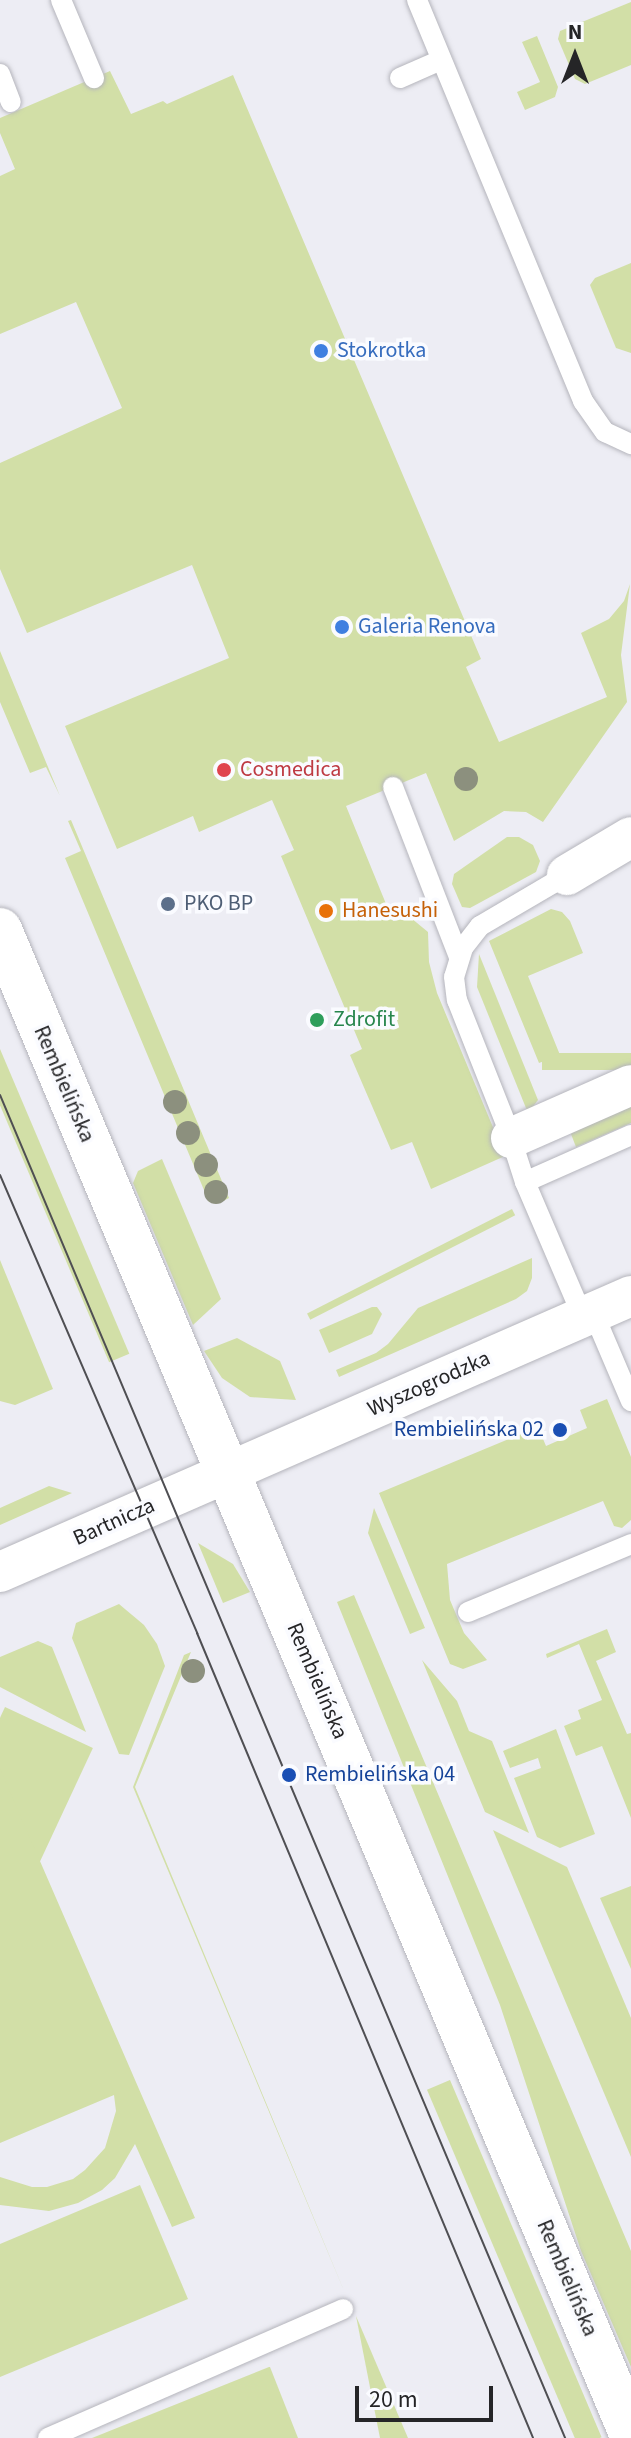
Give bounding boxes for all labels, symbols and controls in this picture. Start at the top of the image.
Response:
north arrow [535,16,615,96]
text: N [568,16,582,48]
place label: Stokrotka [337,338,426,364]
marker: Stokrotka [312,342,330,360]
place label: Galeria Renova [358,614,496,640]
marker: Galeria Renova [333,618,351,636]
place label: Cosmedica [240,757,341,783]
marker: Cosmedica [215,761,233,779]
place label: PKO BP [184,891,253,917]
marker: PKO BP [159,895,177,913]
place label: Hanesushi [342,898,438,924]
marker: Hanesushi [317,902,335,920]
place label: Zdrofit [333,1007,395,1033]
marker: Zdrofit [308,1011,326,1029]
street label: Rembielińska [28,1022,100,1146]
street label: Wyszogrodzka [364,1345,494,1423]
place label: Rembielińska 02 [394,1417,544,1443]
marker: Rembielińska 02 [551,1421,569,1439]
street label: Bartnicza [69,1492,159,1552]
street label: Rembielińska [281,1619,353,1743]
place label: Rembielińska 04 [305,1762,455,1788]
marker: Rembielińska 04 [280,1766,298,1784]
street label: Rembielińska [531,2216,603,2340]
scale bar [359,2370,497,2420]
text: 20 m [369,2382,418,2417]

